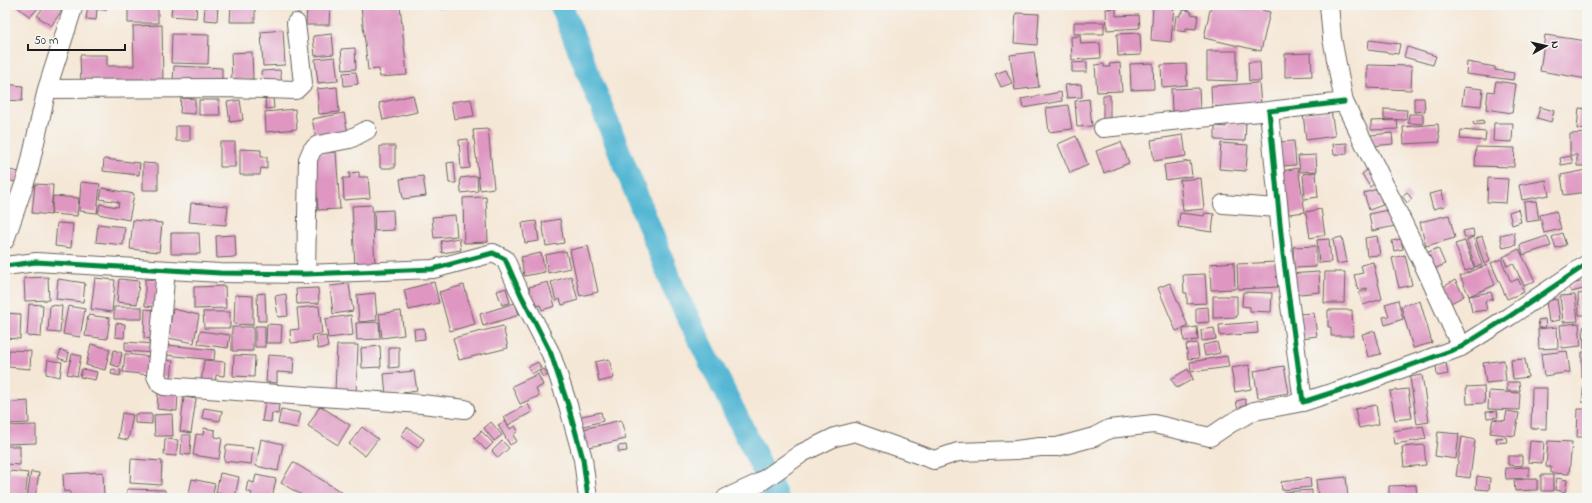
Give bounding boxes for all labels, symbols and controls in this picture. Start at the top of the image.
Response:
scale bar [28,26,125,52]
north arrow [1526,26,1566,66]
text: 50 m [34,32,58,50]
text: N [1546,40,1563,50]

